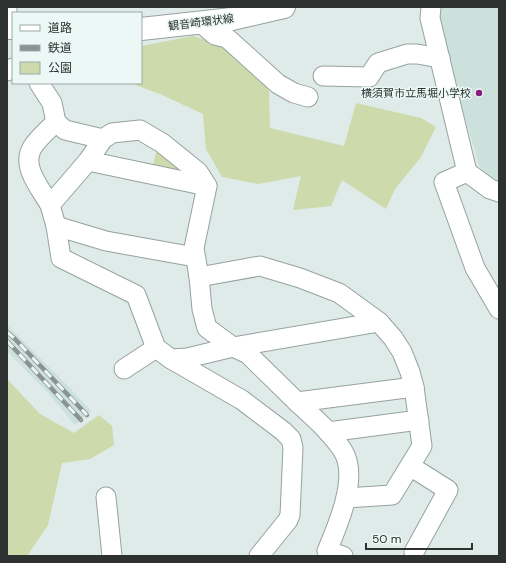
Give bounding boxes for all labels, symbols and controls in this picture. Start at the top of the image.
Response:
street label: 観音崎環状線 [167,11,235,33]
legend [12,12,142,84]
text: 道路 [48,20,72,36]
text: 鉄道 [48,40,72,56]
text: 公園 [48,60,72,76]
place label: 横須賀市立馬堀小学校 [361,86,471,100]
marker: 横須賀市立馬堀小学校 [474,88,484,98]
scale bar [366,525,472,551]
text: 50 m [372,531,401,547]

